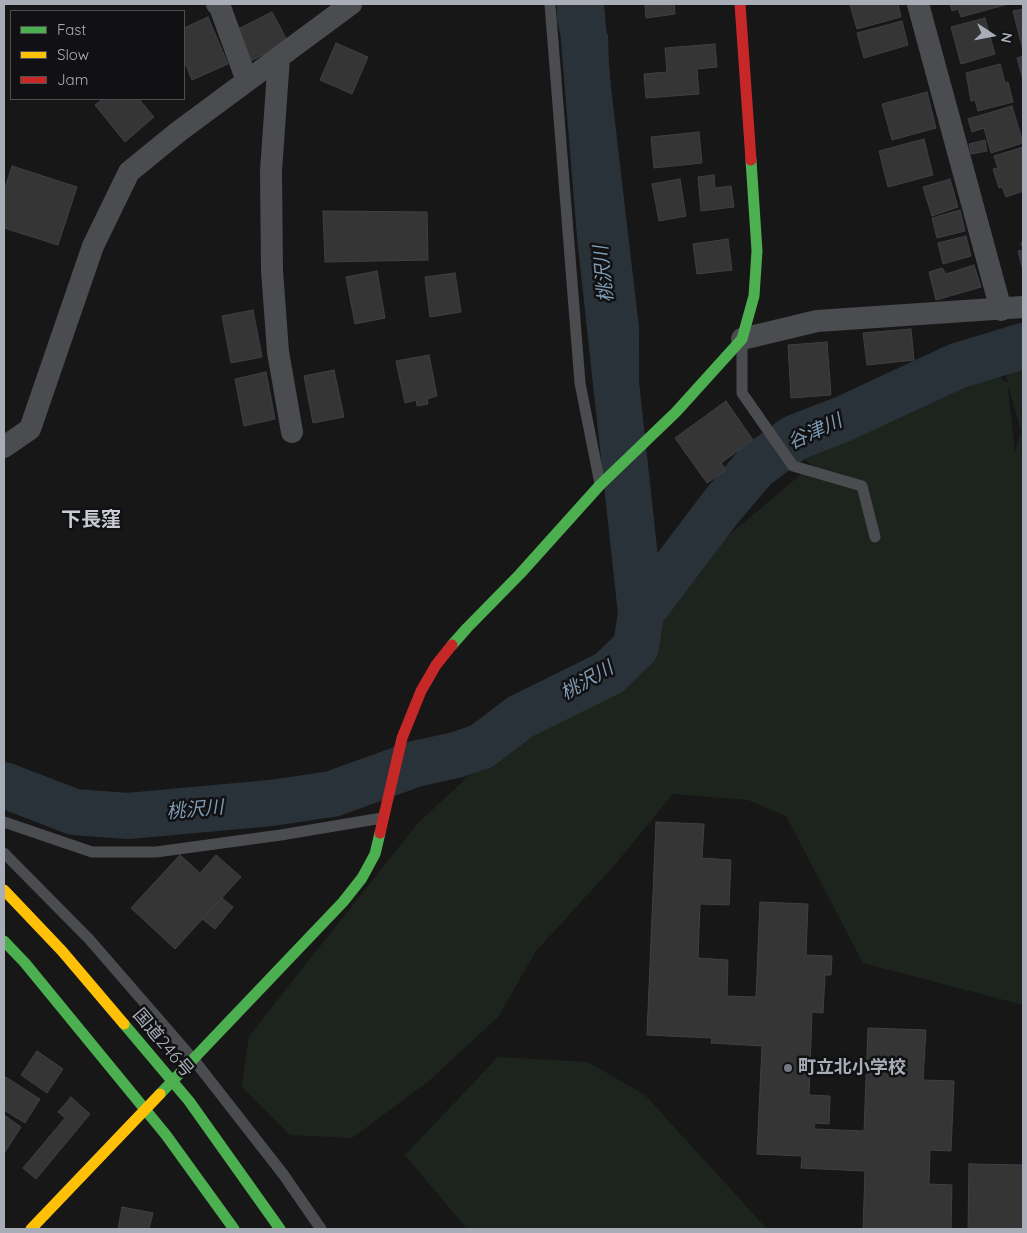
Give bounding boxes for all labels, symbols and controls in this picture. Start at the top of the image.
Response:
legend [10,10,185,100]
north arrow [967,10,1017,60]
text: Fast [57,20,86,39]
text: N [997,31,1017,45]
text: Slow [57,45,89,64]
text: Jam [57,70,88,89]
water label: 桃沢川 [590,244,618,304]
water label: 谷津川 [784,410,846,454]
district label: 下長窪 [61,508,121,532]
water label: 桃沢川 [557,657,617,705]
water label: 桃沢川 [166,796,224,824]
street label: 国道246号 [128,1004,198,1082]
place label: 町立北小学校 [798,1057,906,1079]
marker: 町立北小学校 [782,1062,794,1074]

